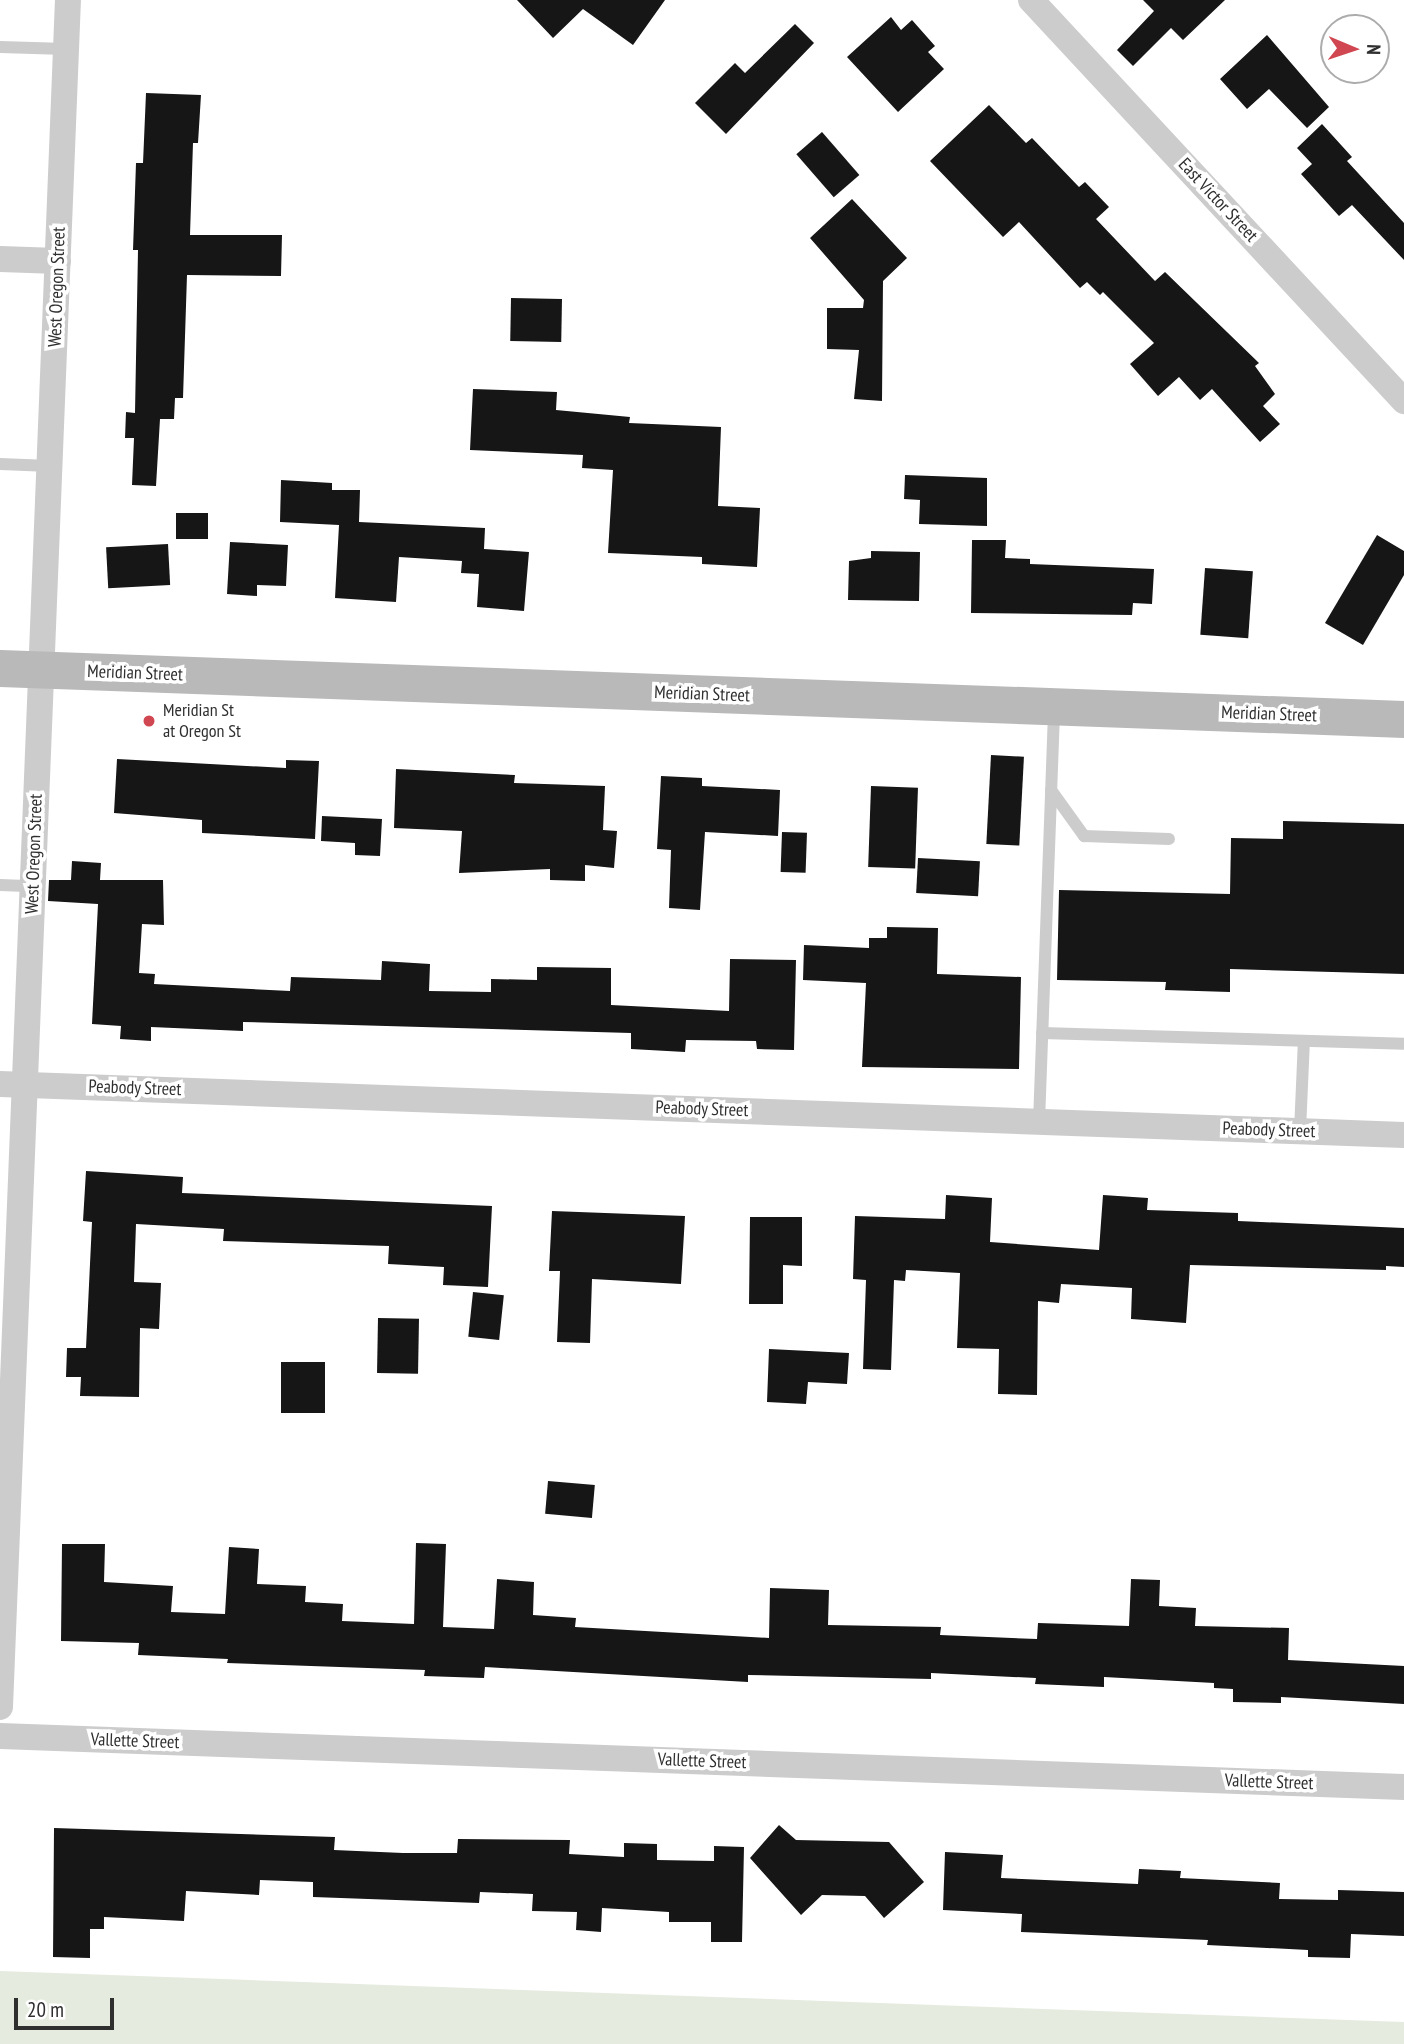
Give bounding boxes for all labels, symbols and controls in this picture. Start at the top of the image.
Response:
north arrow [1320,14,1390,84]
text: N [1362,44,1386,55]
street label: East Victor Street [1174,154,1262,246]
street label: West Oregon Street [44,226,70,348]
street label: Meridian Street [87,661,183,685]
street label: Meridian Street [654,682,750,706]
place label: Meridian St at Oregon St [163,700,241,742]
street label: Meridian Street [1221,702,1317,726]
marker: Meridian St at Oregon St [141,713,157,729]
street label: West Oregon Street [21,793,47,915]
street label: Peabody Street [88,1076,182,1100]
street label: Peabody Street [655,1097,749,1121]
street label: Peabody Street [1222,1118,1316,1142]
street label: Vallette Street [90,1729,180,1753]
street label: Vallette Street [657,1749,747,1773]
street label: Vallette Street [1224,1770,1314,1794]
scale bar [18,1984,117,2028]
text: 20 m [27,1996,64,2023]

